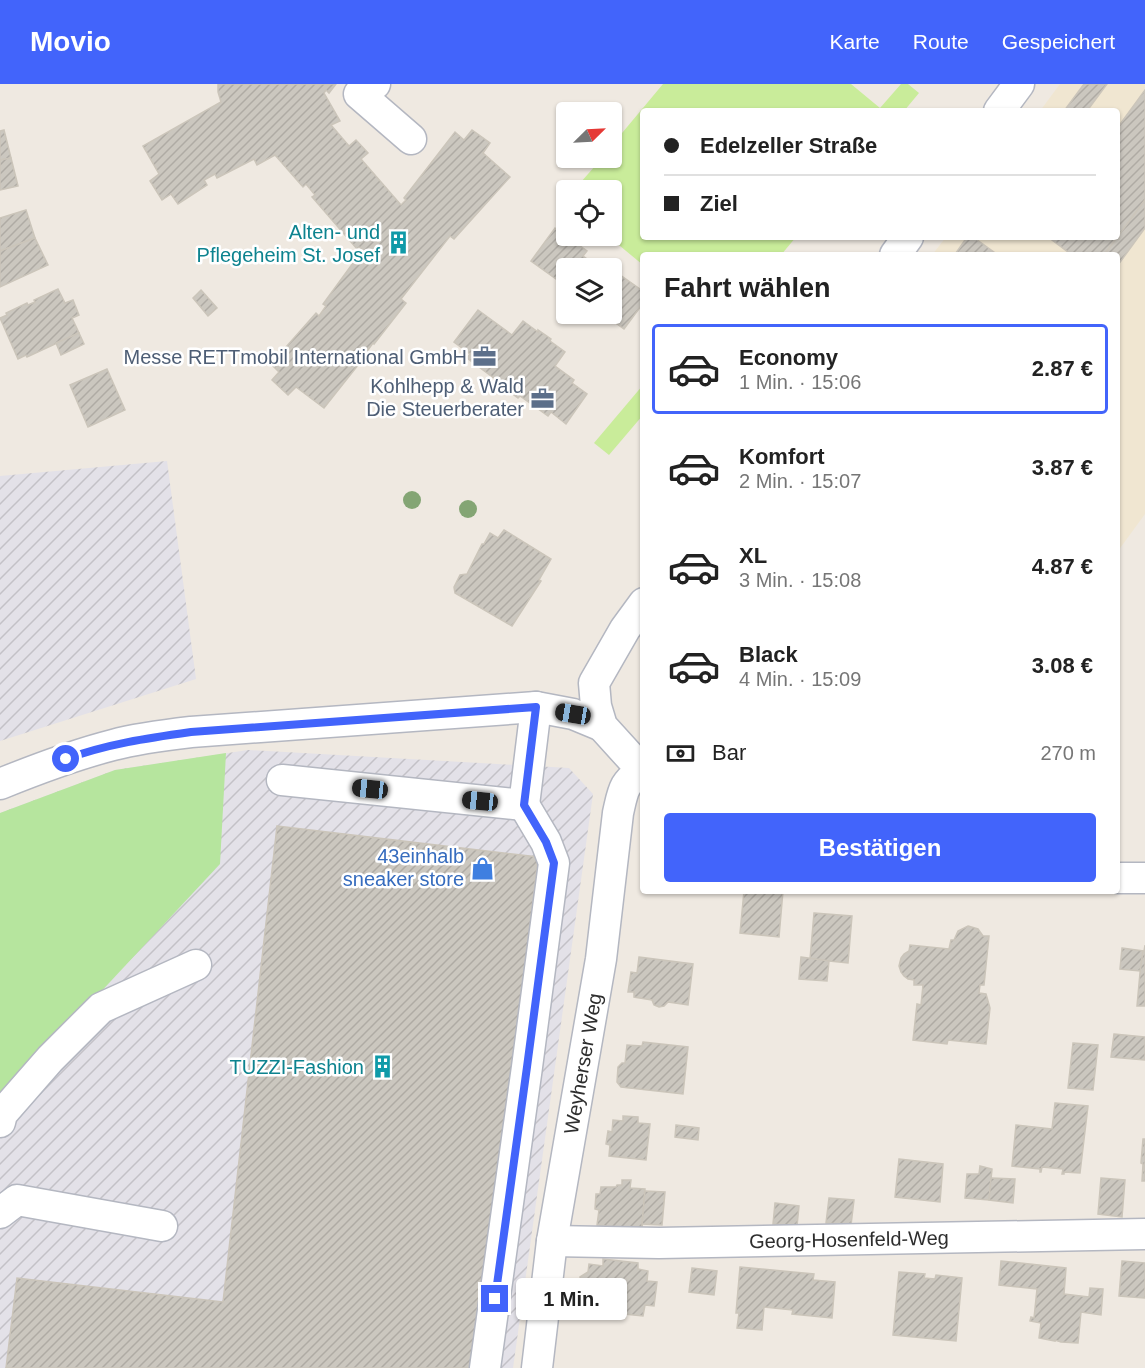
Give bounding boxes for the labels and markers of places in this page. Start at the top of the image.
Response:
place label: Alten- und Pflegeheim St. Josef [197,221,380,266]
building icon: Alten- und Pflegeheim St. Josef [385,230,411,256]
office icon: Messe RETTmobil International GmbH [472,344,498,370]
place label: Messe RETTmobil International GmbH [124,346,467,368]
place label: Kohlhepp & Wald Die Steuerberater [366,375,524,420]
office icon: Kohlhepp & Wald Die Steuerberater [529,385,555,411]
place label: 43einhalb sneaker store [343,845,464,890]
shop icon: 43einhalb sneaker store [469,855,495,881]
building icon: TUZZI-Fashion [369,1054,395,1080]
place label: TUZZI-Fashion [230,1056,364,1078]

